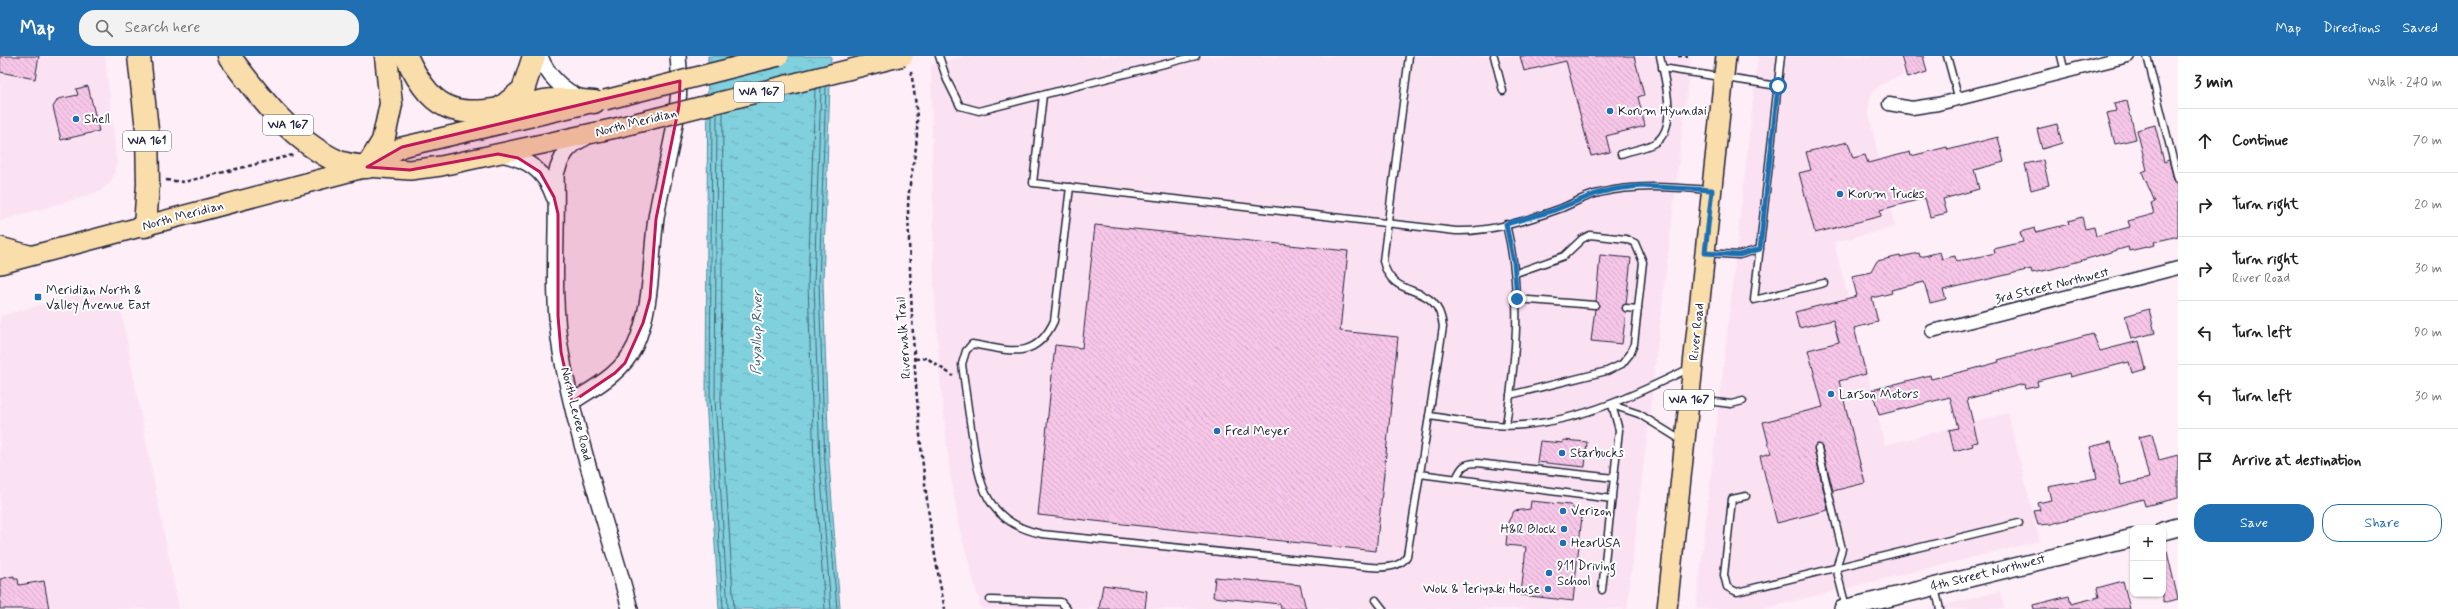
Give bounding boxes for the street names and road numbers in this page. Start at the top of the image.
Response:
road number: WA 167 [734,82,784,102]
street label: North Meridian [593,105,679,141]
road number: WA 167 [263,115,313,135]
road number: WA 161 [123,131,171,151]
street label: North Meridian [141,197,225,235]
street label: 3rd Street Northwest [1993,264,2111,308]
street label: Riverwalk Trail [893,296,915,380]
street label: River Road [1686,302,1708,362]
street label: North Levee Road [556,365,596,463]
road number: WA 167 [1664,390,1714,410]
street label: 4th Street Northwest [1929,551,2047,595]

